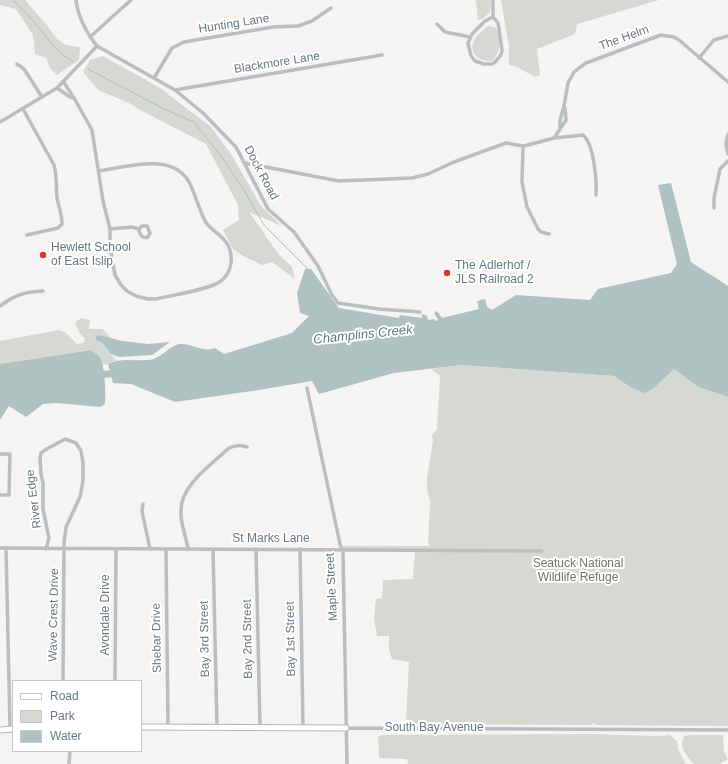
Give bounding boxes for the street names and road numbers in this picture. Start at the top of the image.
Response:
street label: Hunting Lane [198,11,270,37]
street label: The Helm [597,22,651,54]
street label: Blackmore Lane [233,49,321,77]
street label: Dock Road [241,143,281,203]
street label: River Edge [23,469,45,529]
street label: St Marks Lane [232,532,310,546]
street label: Maple Street [323,553,341,621]
street label: Wave Crest Drive [46,568,62,662]
street label: Avondale Drive [99,574,113,656]
street label: Bay 2nd Street [240,599,256,679]
street label: Bay 3rd Street [197,601,213,677]
street label: Bay 1st Street [283,601,299,677]
street label: Shebar Drive [149,603,165,673]
street label: South Bay Avenue [384,721,484,735]

